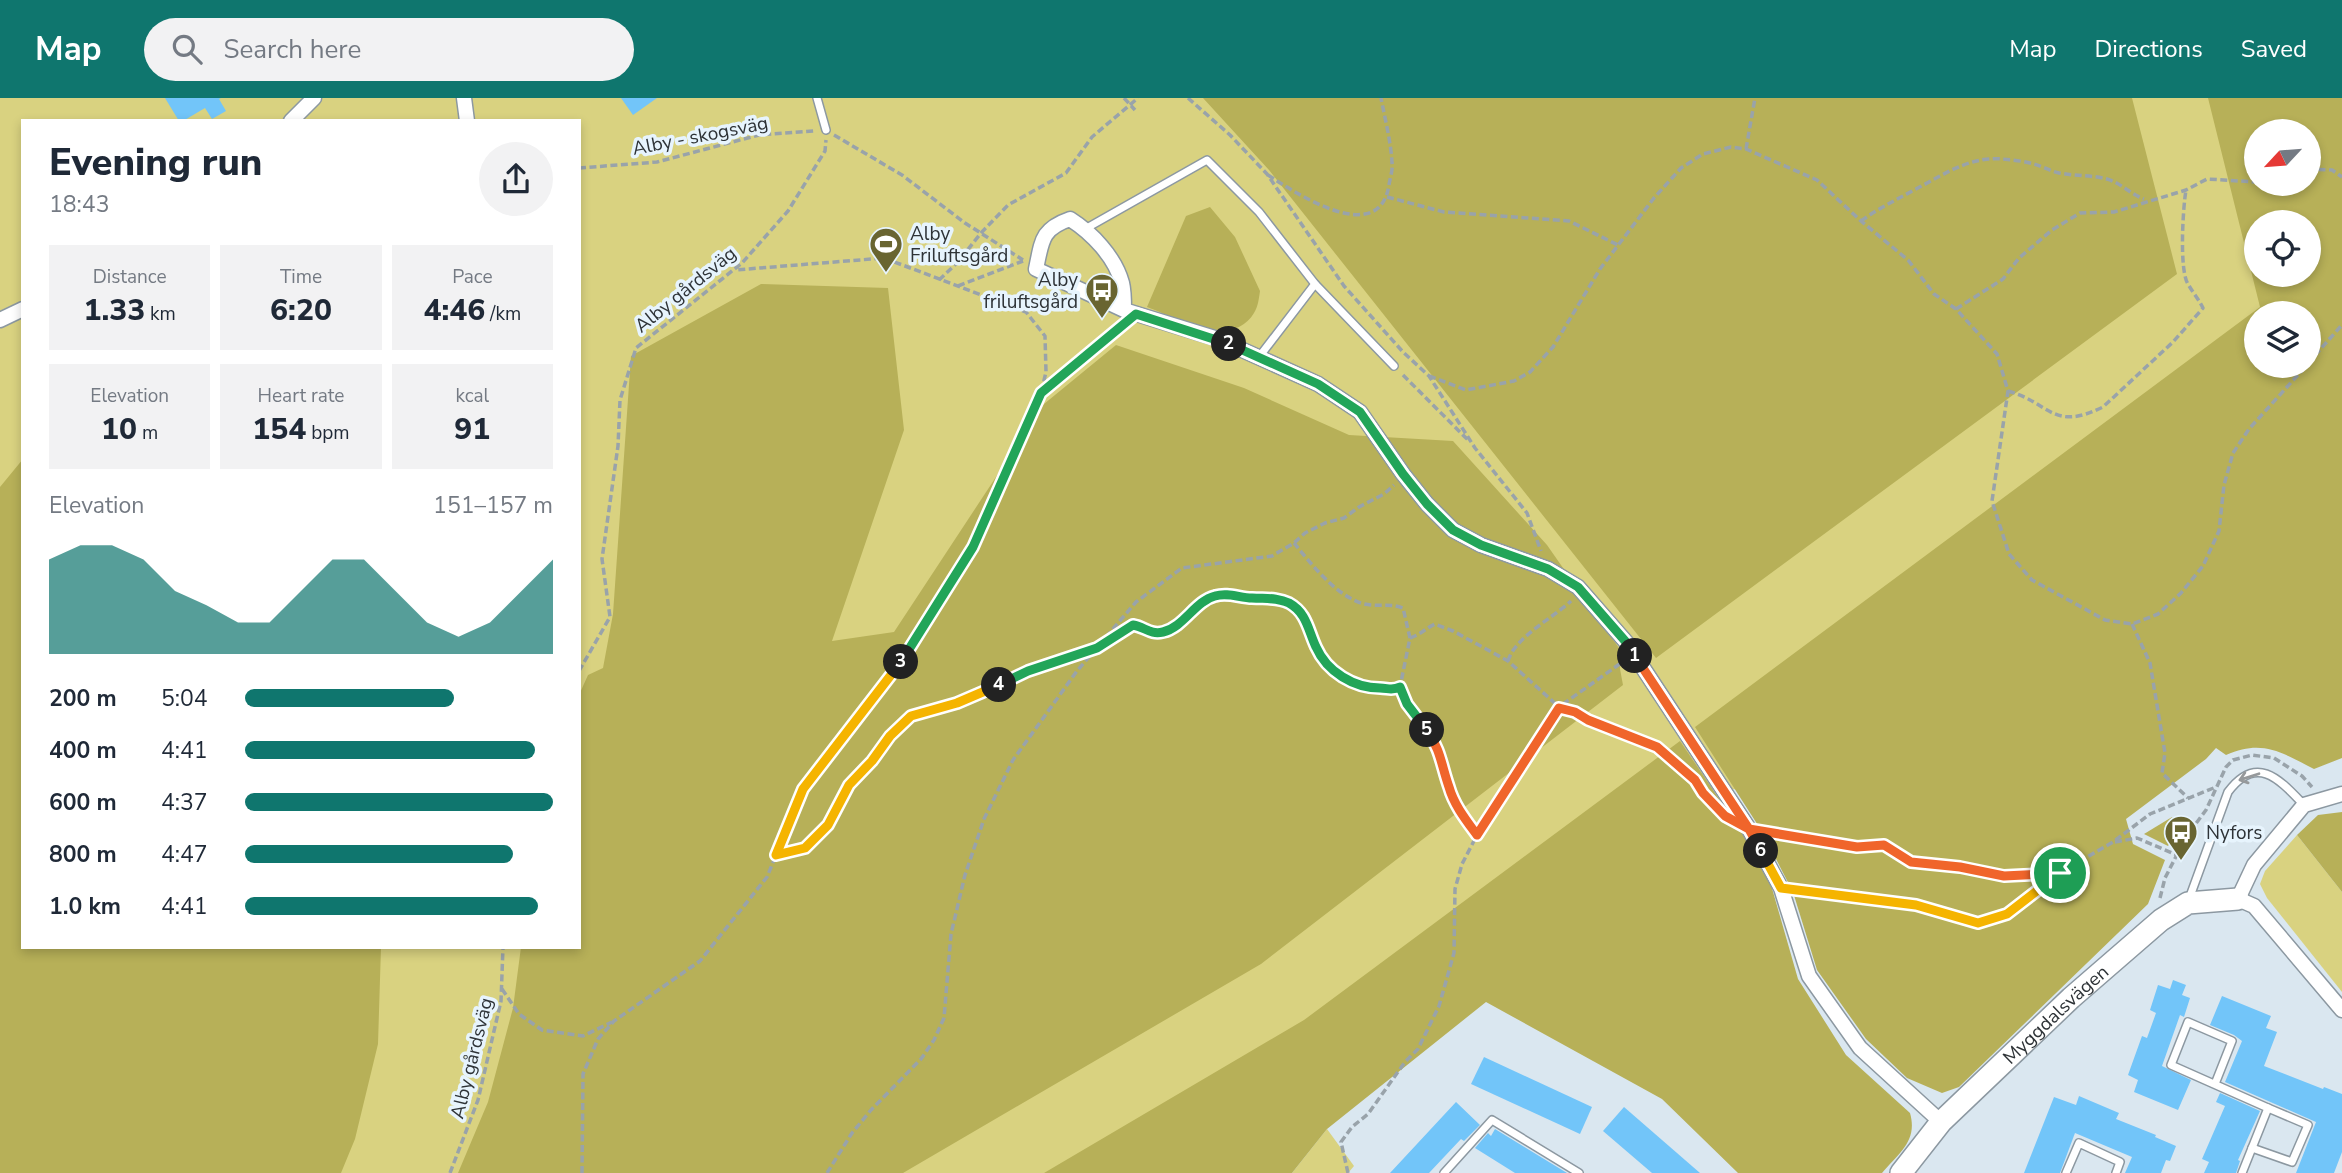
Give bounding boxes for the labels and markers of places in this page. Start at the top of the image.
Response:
place label: Alby Friluftsgård [910,221,1008,269]
sports icon: Alby Friluftsgård [867,225,905,274]
place label: Alby friluftsgård [984,267,1078,315]
bus stop icon: Alby friluftsgård [1083,271,1121,320]
pin: 2 [1212,327,1246,362]
pin: 1 [1618,638,1652,674]
pin: 3 [884,644,918,680]
pin: 4 [982,668,1016,702]
pin: 5 [1410,712,1444,748]
bus stop icon: Nyfors [2162,813,2200,862]
place label: Nyfors [2206,820,2262,846]
pin: 6 [1744,834,1778,868]
pin [2030,843,2090,903]

